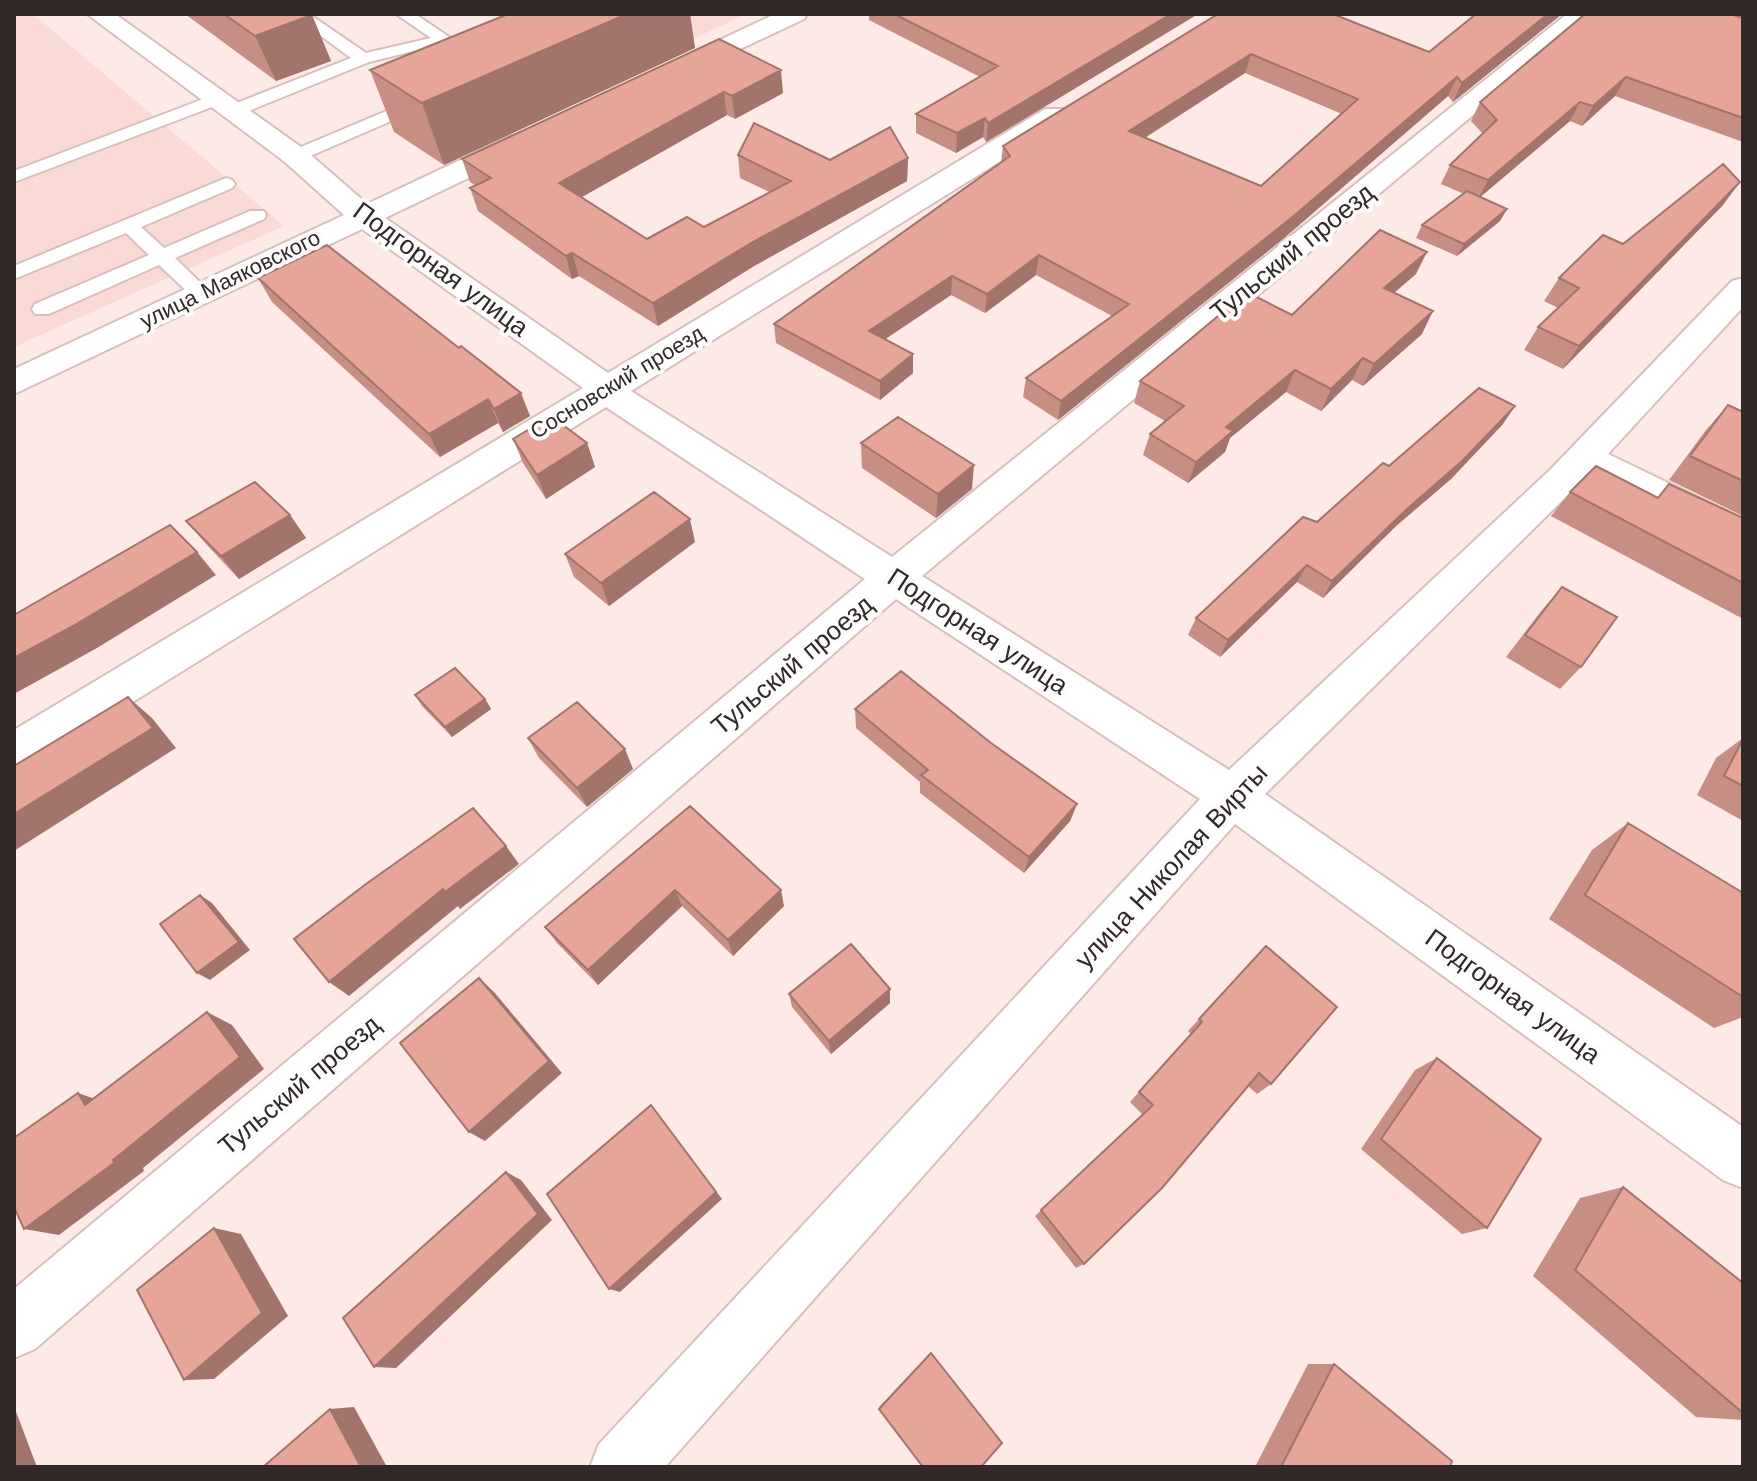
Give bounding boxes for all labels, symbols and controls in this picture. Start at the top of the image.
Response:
street label: Тульский проезд [1204,177,1380,327]
street label: Подгорная улица [348,195,535,343]
street label: улица Маяковского [136,225,324,333]
street label: Сосновский проезд [526,320,709,444]
street label: Подгорная улица [882,562,1074,701]
street label: Тульский проезд [705,589,879,741]
street label: улица Николая Вирты [1069,758,1273,974]
street label: Подгорная улица [1420,922,1607,1070]
street label: Тульский проезд [212,1009,386,1161]

